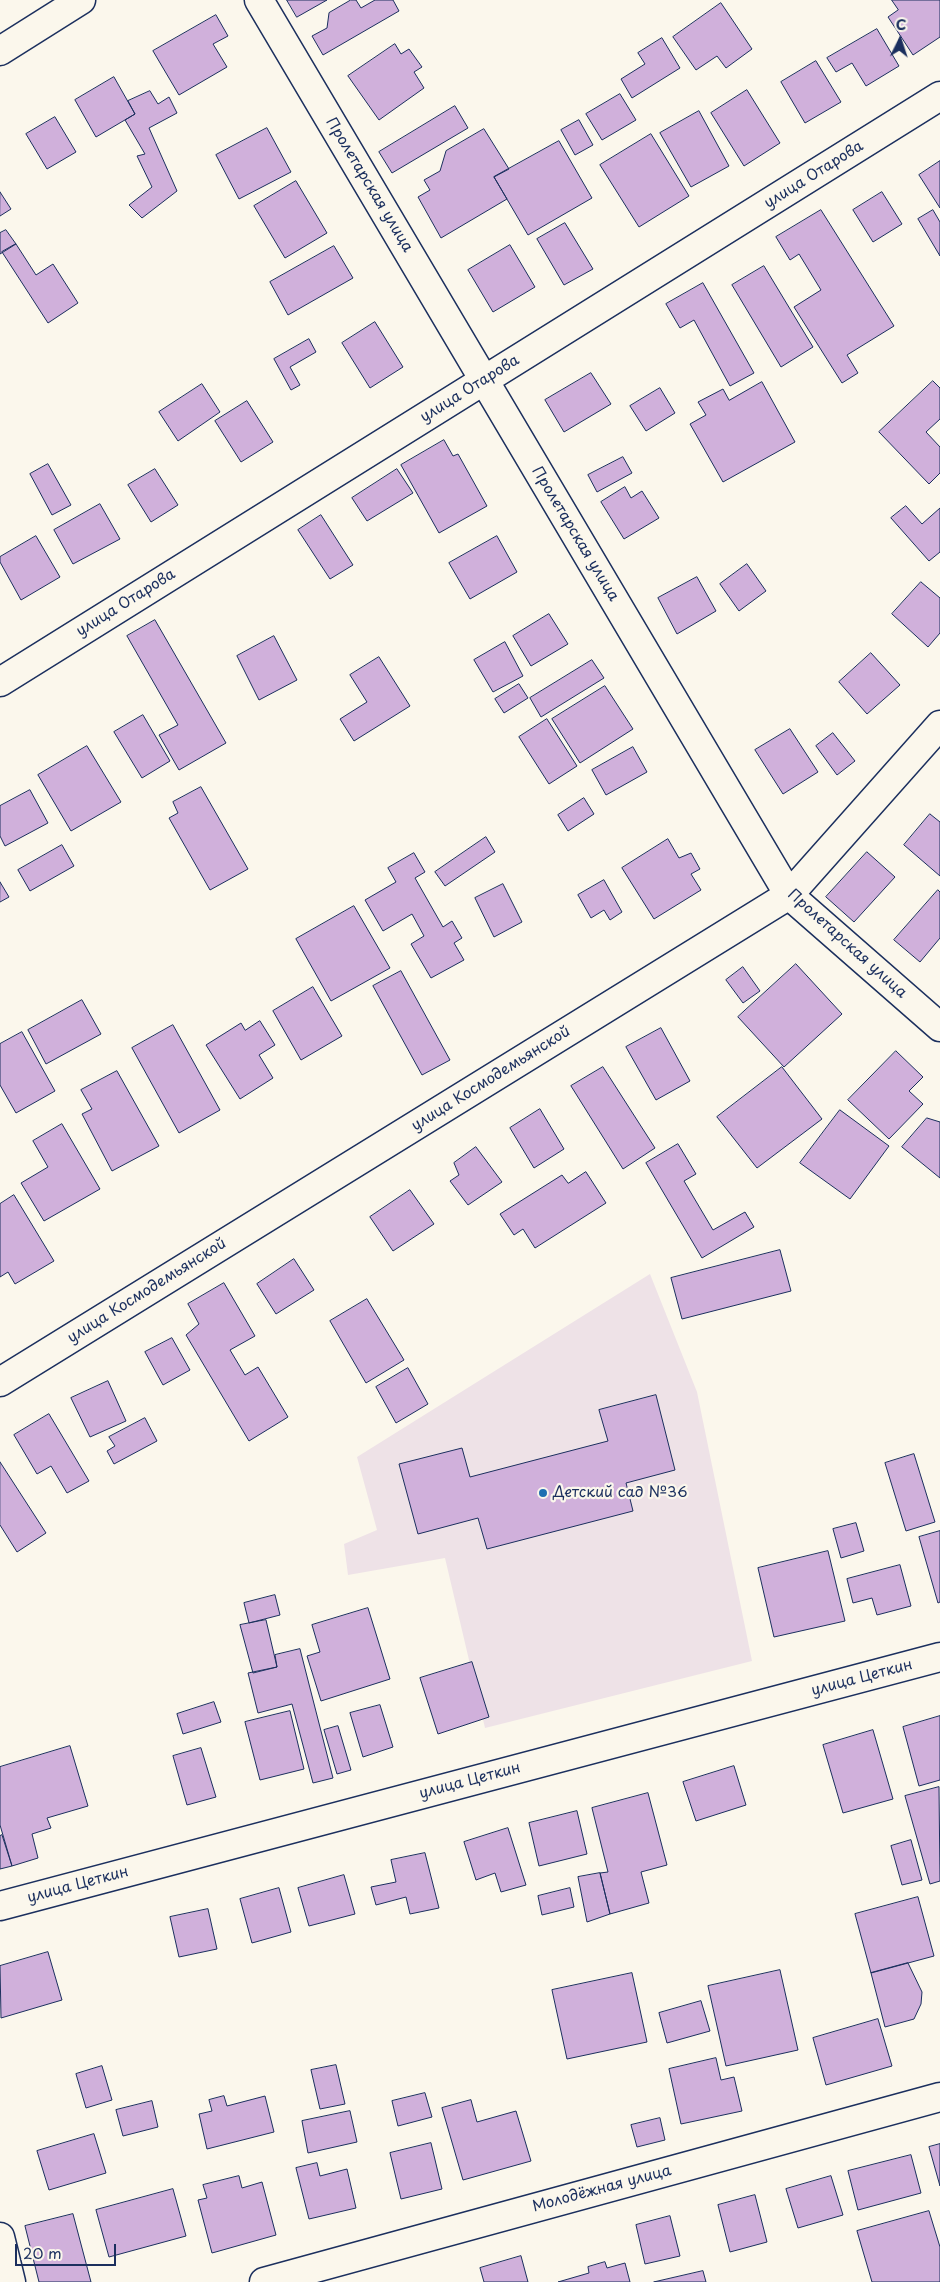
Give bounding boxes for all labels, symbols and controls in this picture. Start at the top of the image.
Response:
text: С [895,14,907,35]
north arrow [875,15,925,65]
street label: Пролетарская улица [322,114,416,256]
street label: улица Отарова [761,137,867,213]
street label: улица Отарова [417,351,523,427]
street label: Пролетарская улица [528,463,622,605]
street label: улица Отарова [73,565,179,641]
street label: Пролетарская улица [784,886,910,1002]
street label: улица Космодемьянской [408,1023,574,1135]
street label: улица Космодемьянской [64,1235,230,1347]
place label: Детский сад №36 [553,1484,687,1502]
marker: Детский сад №36 [537,1487,549,1499]
street label: улица Цеткин [809,1656,915,1700]
street label: улица Цеткин [417,1759,523,1803]
street label: улица Цеткин [25,1863,131,1907]
street label: Молодёжная улица [531,2162,673,2216]
scale bar [18,2234,119,2266]
text: 20 m [23,2241,62,2264]

